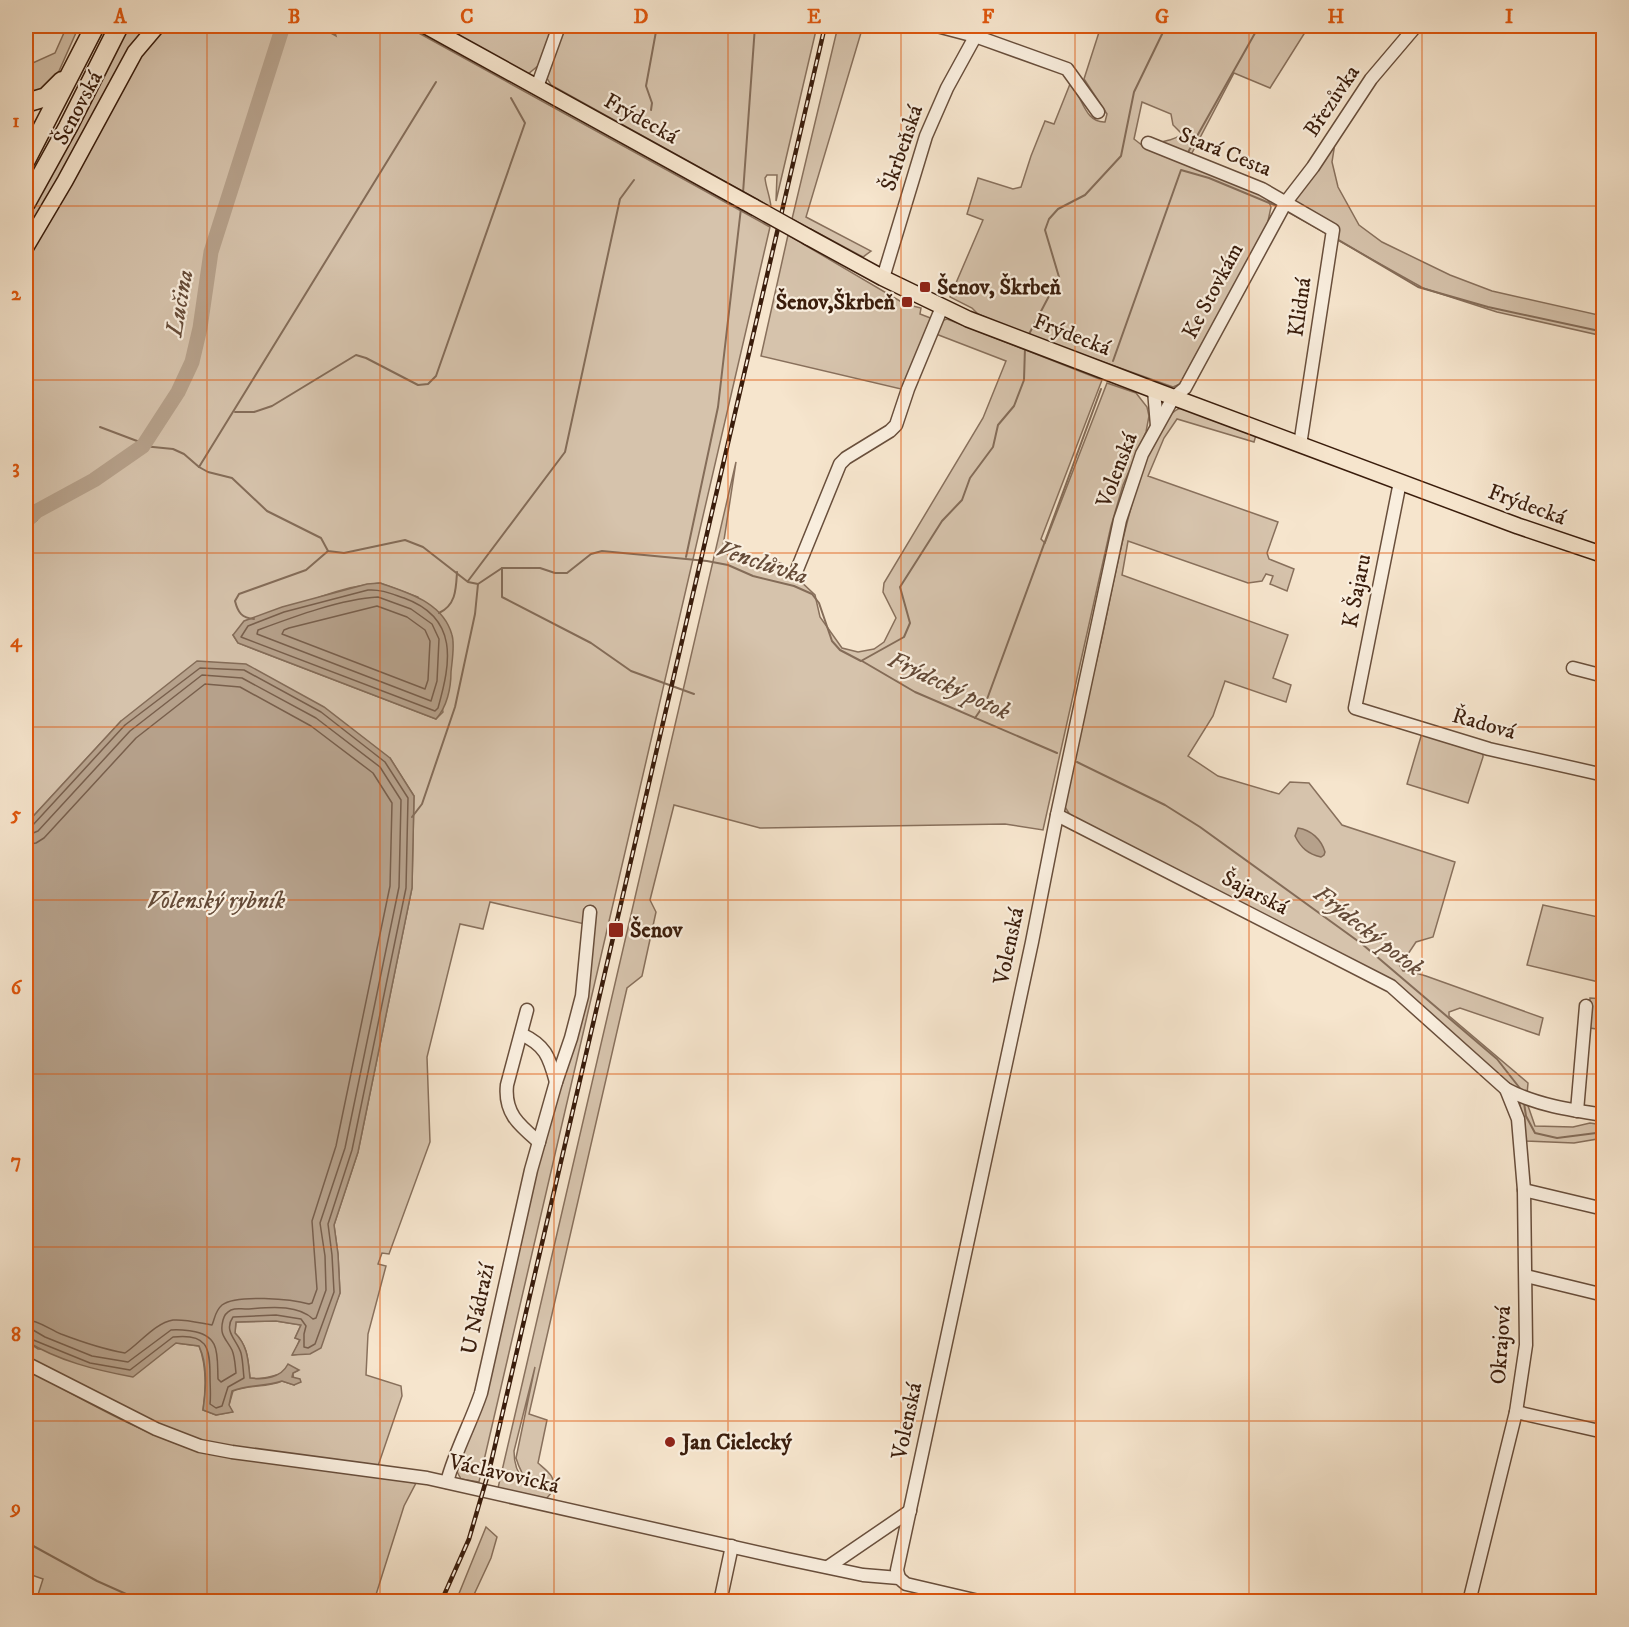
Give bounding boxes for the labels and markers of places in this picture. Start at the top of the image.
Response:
place label: Šenov, Škrbeň [937,273,1061,301]
marker: Šenov, Škrbeň [918,280,932,294]
place label: Šenov,Škrbeň [776,288,895,316]
marker: Šenov,Škrbeň [900,295,914,309]
place label: Šenov [630,916,684,944]
marker: Šenov [607,921,625,939]
place label: Jan Cielecký [679,1429,792,1456]
marker: Jan Cielecký [663,1435,677,1449]

